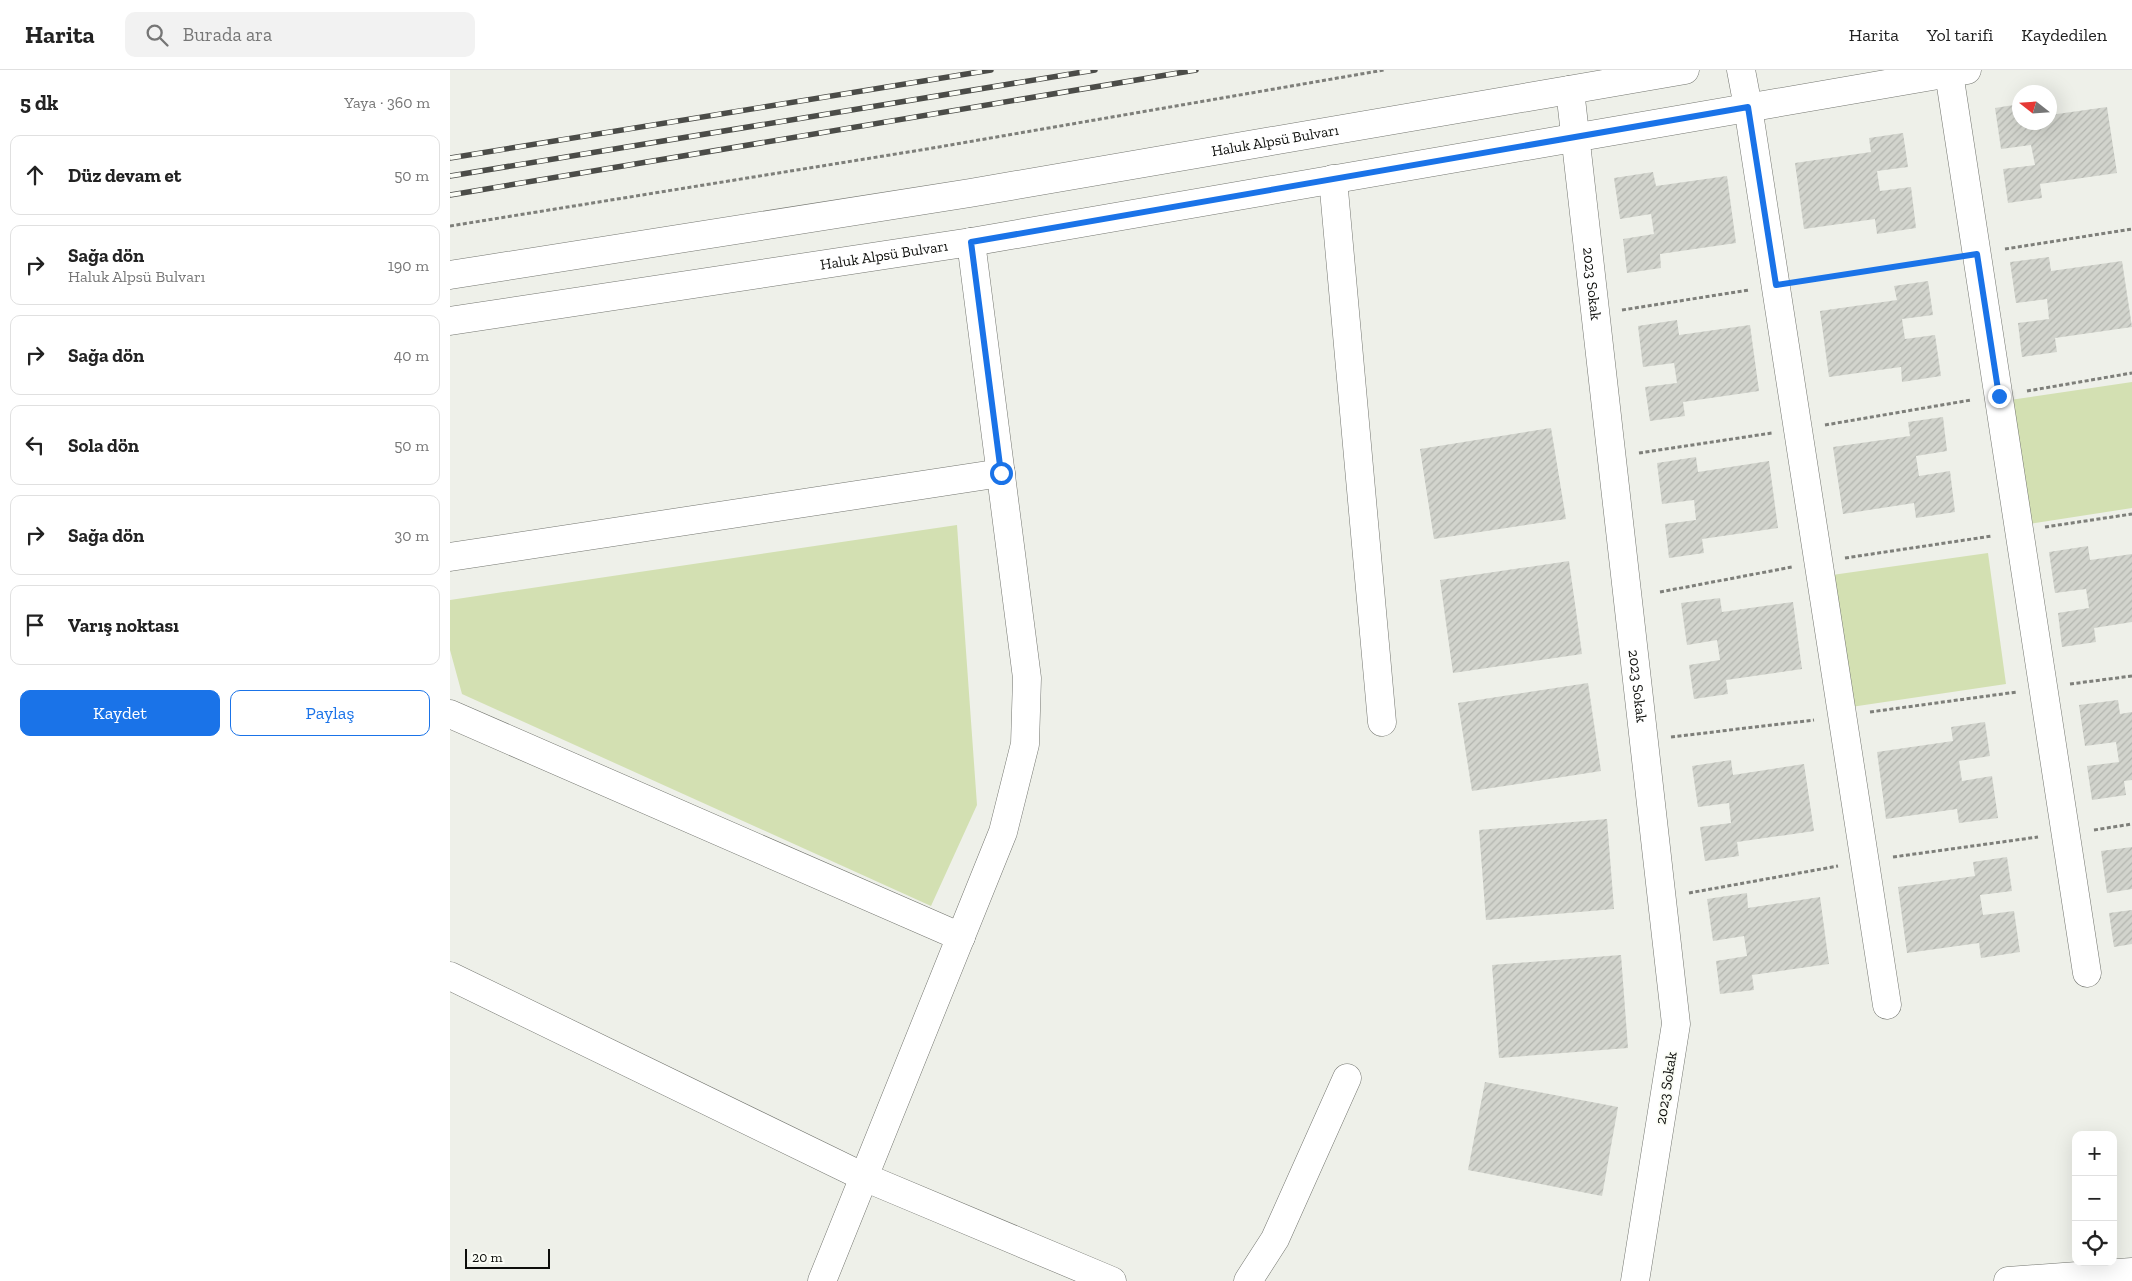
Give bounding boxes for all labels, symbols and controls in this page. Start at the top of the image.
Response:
search box [125,12,475,57]
text: Harita [25,20,95,49]
icon: search [143,21,171,49]
text: Burada ara [183,23,272,46]
text: Harita [1849,24,1899,46]
text: Yol tarifi [1927,24,1993,46]
text: Kaydedilen [2021,24,2107,46]
north arrow [2012,85,2057,130]
text: 5 dk [20,90,58,115]
text: Yaya · 360 m [344,93,430,112]
street label: Haluk Alpsü Bulvarı [1210,121,1340,160]
icon: ahead [21,161,49,189]
text: Düz devam et [68,164,181,187]
text: 50 m [394,166,429,185]
street label: Haluk Alpsü Bulvarı [819,237,949,274]
text: Sağa dön [68,244,144,267]
street label: 2023 Sokak [1579,246,1605,321]
icon: right [21,251,49,279]
text: 190 m [388,256,429,275]
text: Haluk Alpsü Bulvarı [68,267,205,286]
icon: right [21,341,49,369]
text: Sağa dön [68,344,144,367]
text: 40 m [394,346,429,365]
route end [1988,385,2011,408]
icon: left [21,431,49,459]
text: Sola dön [68,434,139,457]
text: 50 m [394,436,429,455]
route start [990,462,1013,485]
icon: right [21,521,49,549]
text: Sağa dön [68,524,144,547]
text: 30 m [395,526,429,545]
icon: arrive [21,611,49,639]
text: Varış noktası [68,614,179,637]
street label: 2023 Sokak [1625,649,1651,724]
button: Kaydet [20,690,220,736]
button: Paylaş [230,690,430,736]
street label: 2023 Sokak [1651,1050,1681,1126]
map controls [2072,1131,2117,1266]
button: + [2072,1131,2117,1176]
button: − [2072,1176,2117,1221]
button: locate [2072,1221,2117,1266]
scale bar [465,1246,550,1269]
text: 20 m [472,1249,503,1266]

